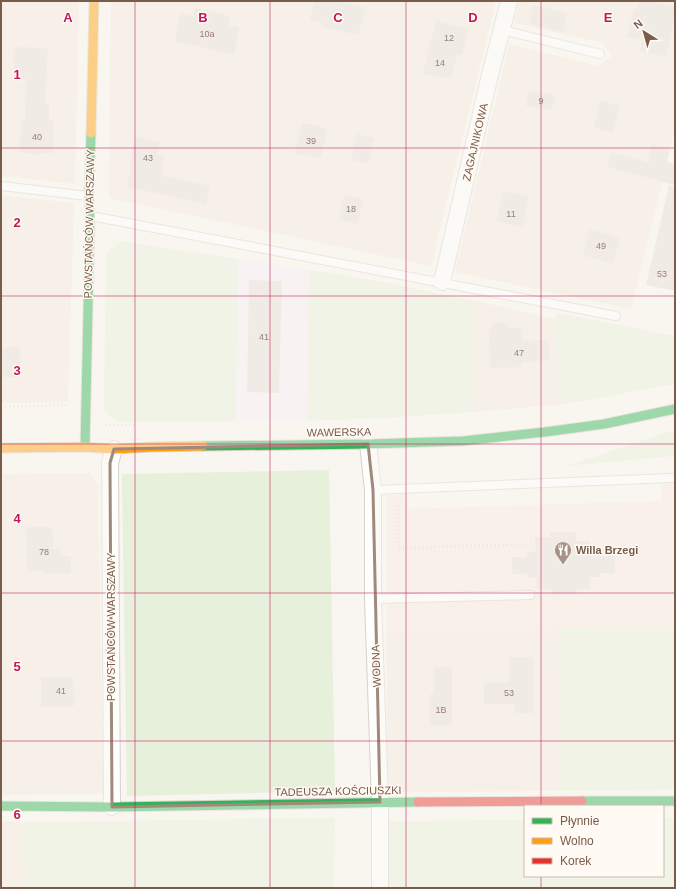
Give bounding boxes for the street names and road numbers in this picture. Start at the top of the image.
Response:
street label: ZAGAJNIKOWA [460,101,490,182]
street label: POWSTAŃCÓW WARSZAWY [82,149,96,298]
street label: WAWERSKA [307,425,372,439]
street label: POWSTAŃCÓW WARSZAWY [105,552,117,701]
street label: WODNA [369,644,383,687]
street label: TADEUSZA KOŚCIUSZKI [274,784,402,798]

